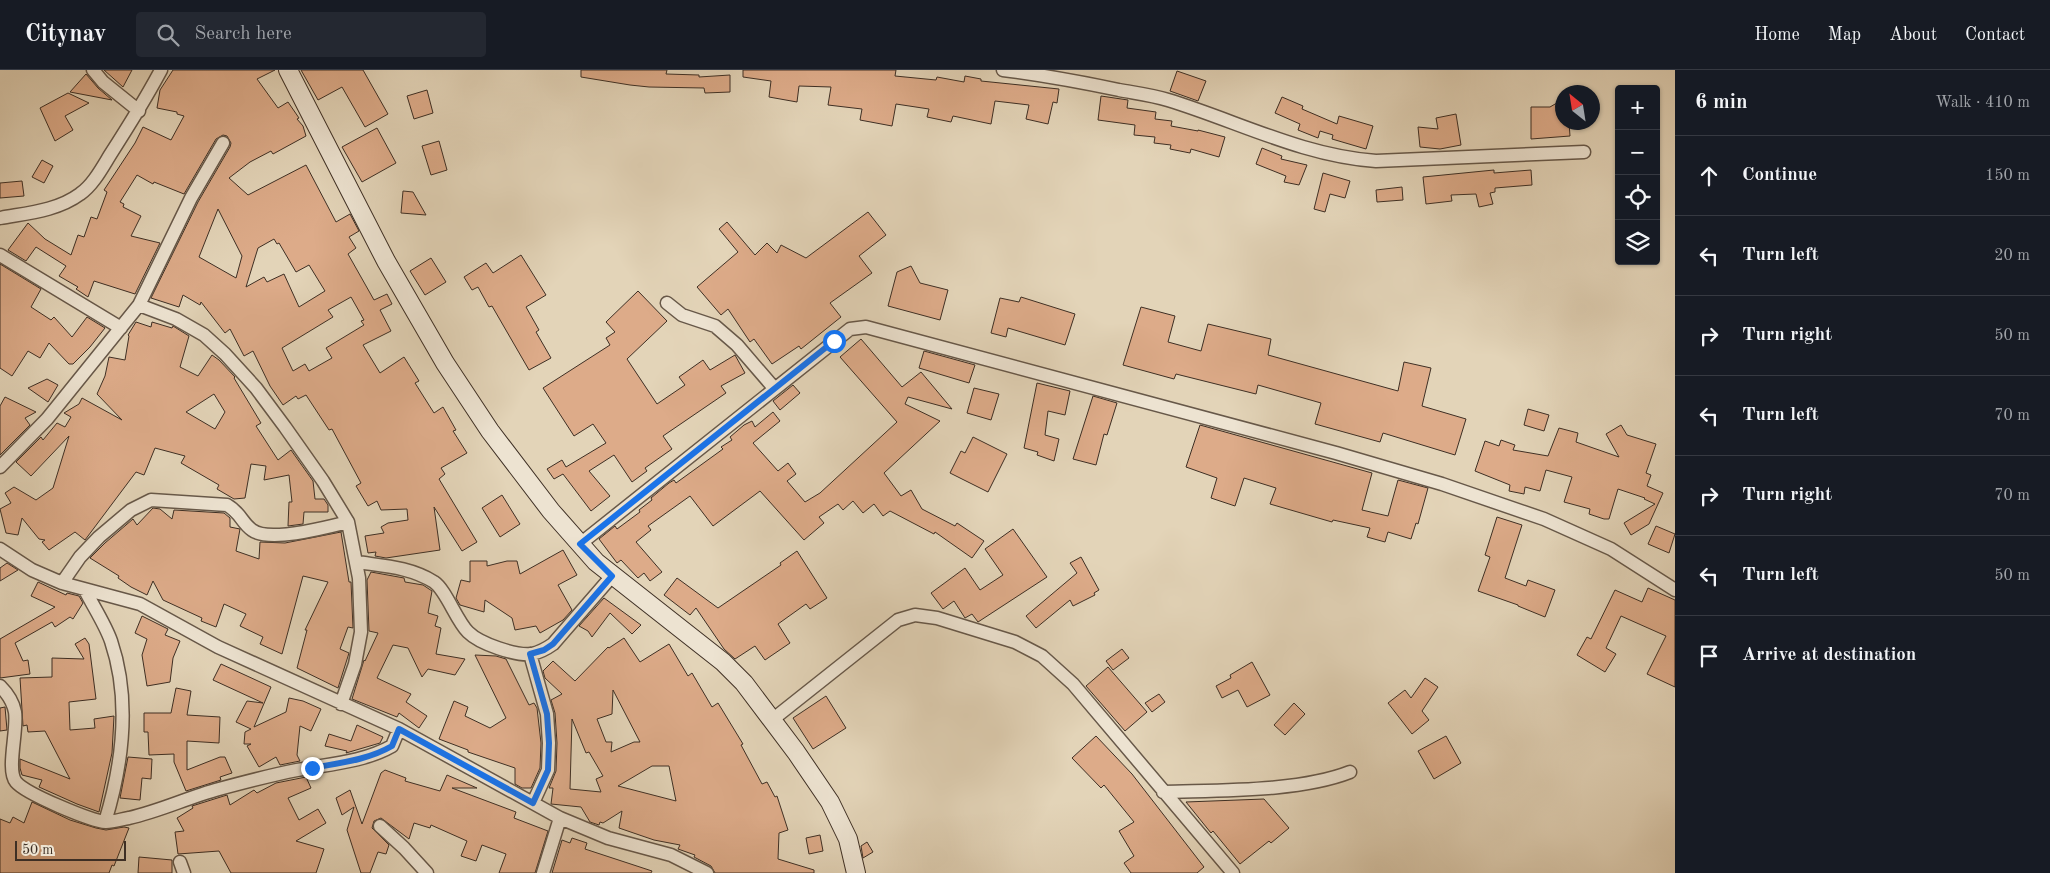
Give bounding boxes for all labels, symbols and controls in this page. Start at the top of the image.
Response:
search box [136,12,486,57]
icon: search [154,21,182,49]
text: Citynav [25,23,106,47]
text: Search here [194,25,292,44]
text: Home [1754,26,1800,44]
text: Map [1828,26,1861,44]
text: About [1889,26,1937,44]
text: Contact [1965,26,2025,44]
north arrow [1555,85,1600,130]
map controls [1615,85,1660,265]
button: + [1615,85,1660,130]
text: 6 min [1695,92,1748,113]
text: Walk · 410 m [1935,95,2030,111]
button: − [1615,130,1660,175]
icon: ahead [1695,162,1723,190]
text: Continue [1742,166,1817,185]
text: 150 m [1985,168,2030,184]
button: locate [1615,175,1660,220]
button: layers [1615,220,1660,265]
icon: left [1695,242,1723,270]
text: Turn left [1742,246,1819,265]
text: 20 m [1994,248,2030,264]
icon: right [1695,322,1723,350]
text: Turn right [1742,326,1832,345]
text: 50 m [1994,328,2030,344]
route start [823,330,846,353]
icon: left [1695,402,1723,430]
text: Turn left [1742,406,1819,425]
text: 70 m [1994,408,2030,424]
icon: right [1695,482,1723,510]
text: Turn right [1742,486,1832,505]
text: 70 m [1994,488,2030,504]
icon: left [1695,562,1723,590]
text: Turn left [1742,566,1819,585]
text: 50 m [1994,568,2030,584]
icon: arrive [1695,642,1723,670]
text: Arrive at destination [1742,646,1916,665]
route end [301,757,324,780]
scale bar [15,838,126,861]
text: 50 m [22,843,53,857]

